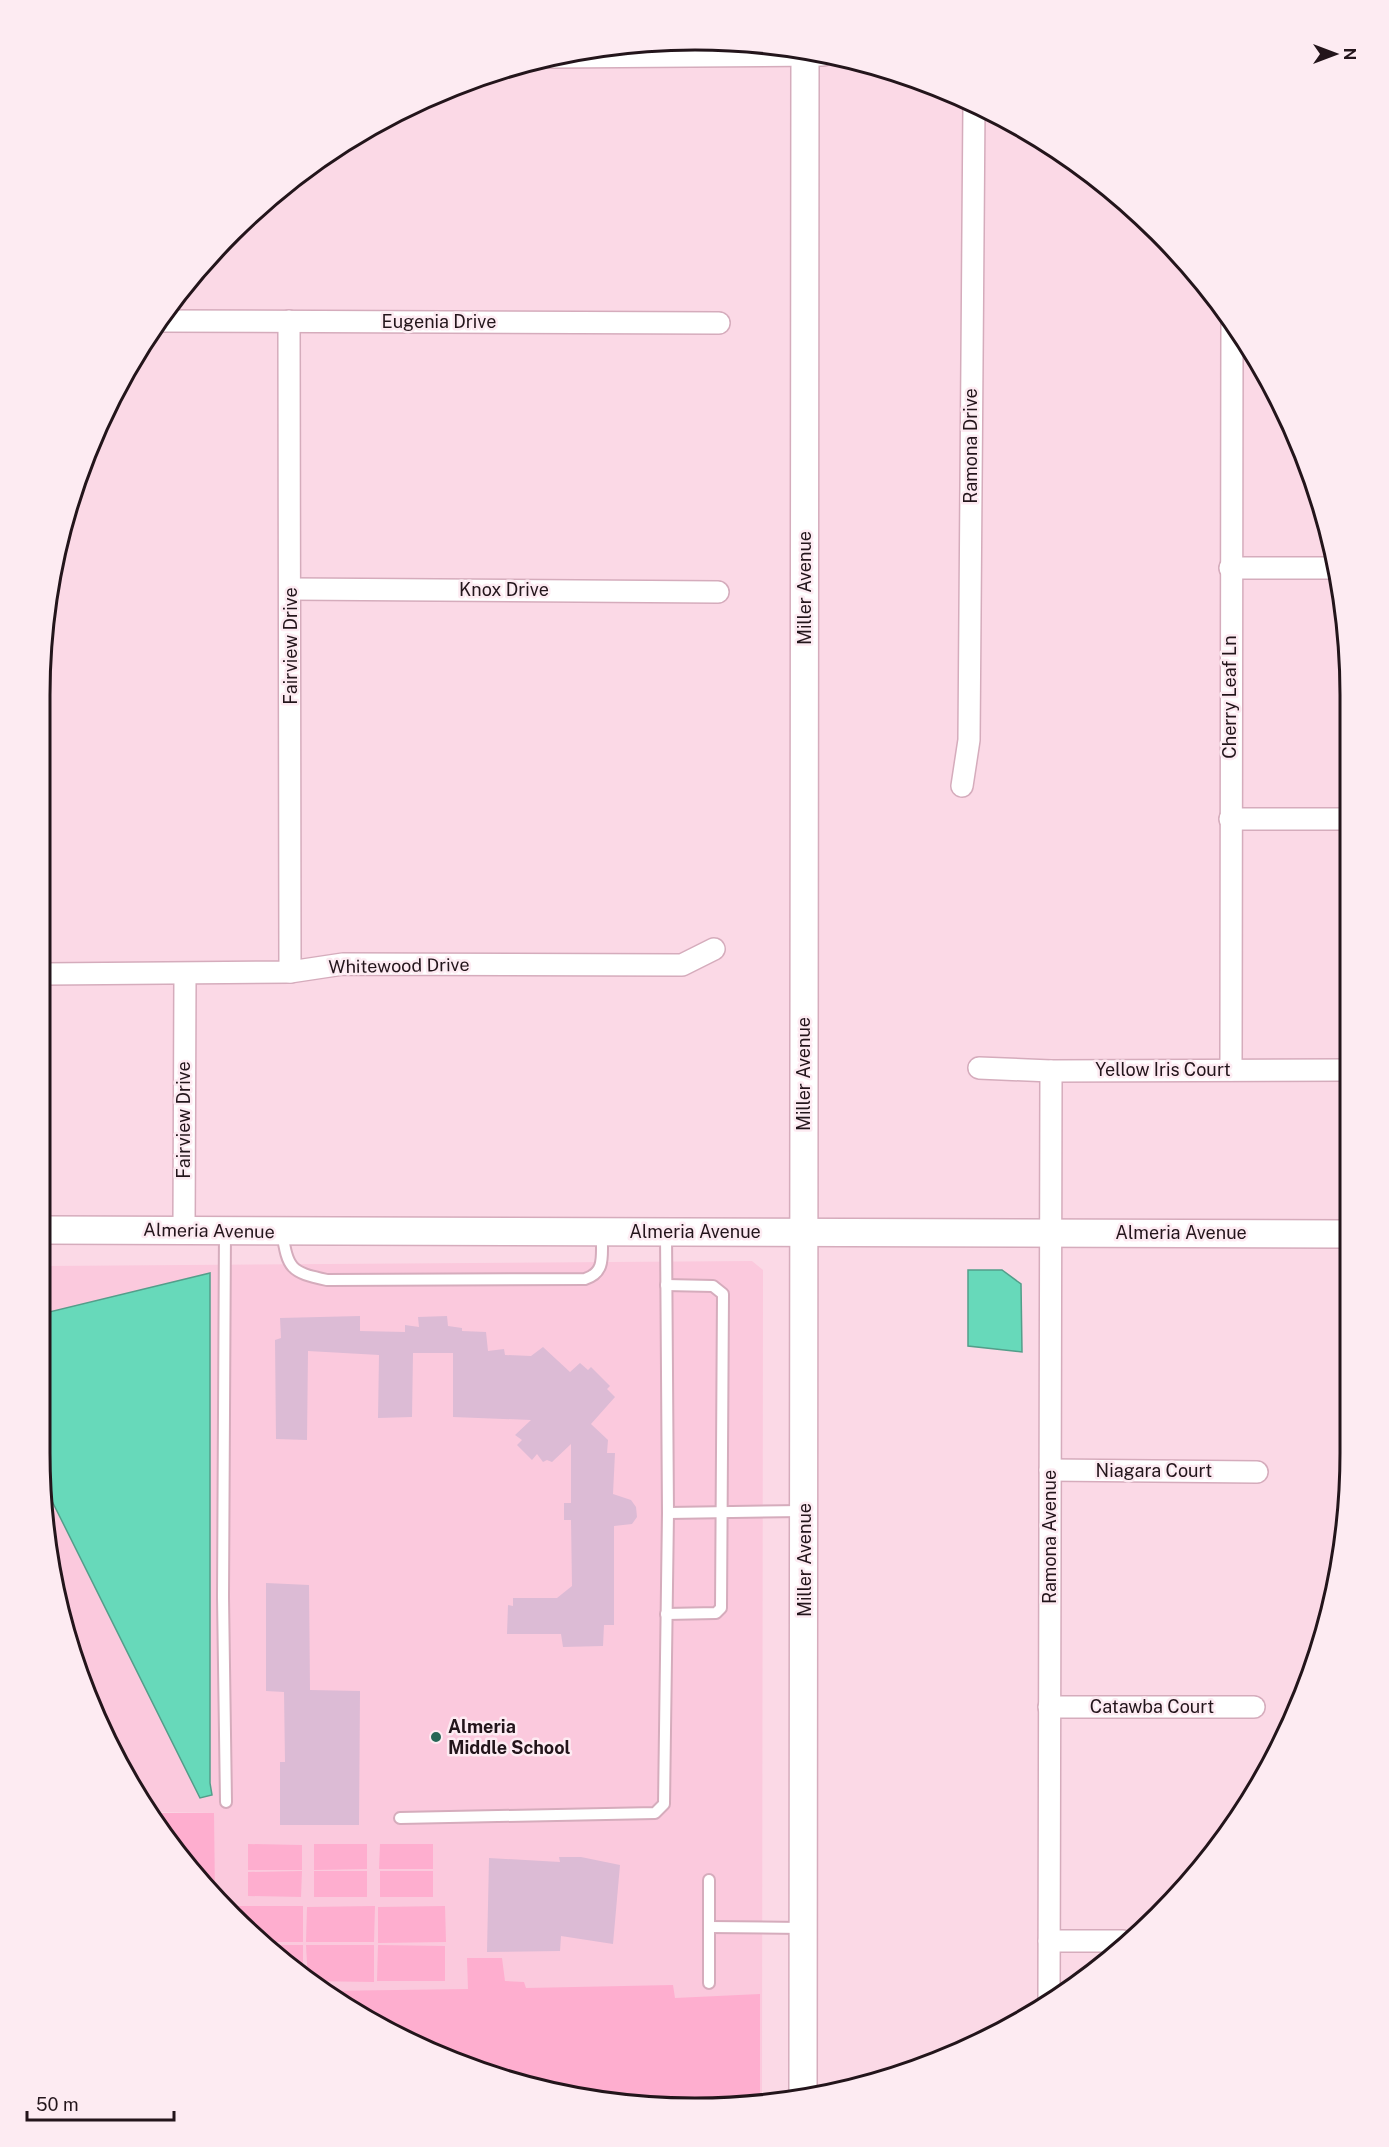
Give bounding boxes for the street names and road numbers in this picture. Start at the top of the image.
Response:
street label: Eugenia Drive [382,311,496,332]
street label: Ramona Drive [960,388,981,504]
street label: Miller Avenue [794,531,815,645]
street label: Knox Drive [459,579,549,600]
street label: Fairview Drive [280,587,301,705]
street label: Cherry Leaf Ln [1219,635,1240,759]
street label: Whitewood Drive [328,954,470,977]
street label: Miller Avenue [793,1017,814,1131]
street label: Yellow Iris Court [1095,1059,1231,1080]
street label: Fairview Drive [173,1061,194,1179]
street label: Almeria Avenue [143,1219,275,1242]
street label: Almeria Avenue [629,1221,761,1242]
street label: Almeria Avenue [1115,1222,1247,1243]
street label: Niagara Court [1096,1460,1212,1481]
street label: Ramona Avenue [1039,1470,1060,1604]
street label: Miller Avenue [794,1503,815,1617]
street label: Catawba Court [1090,1696,1214,1717]

